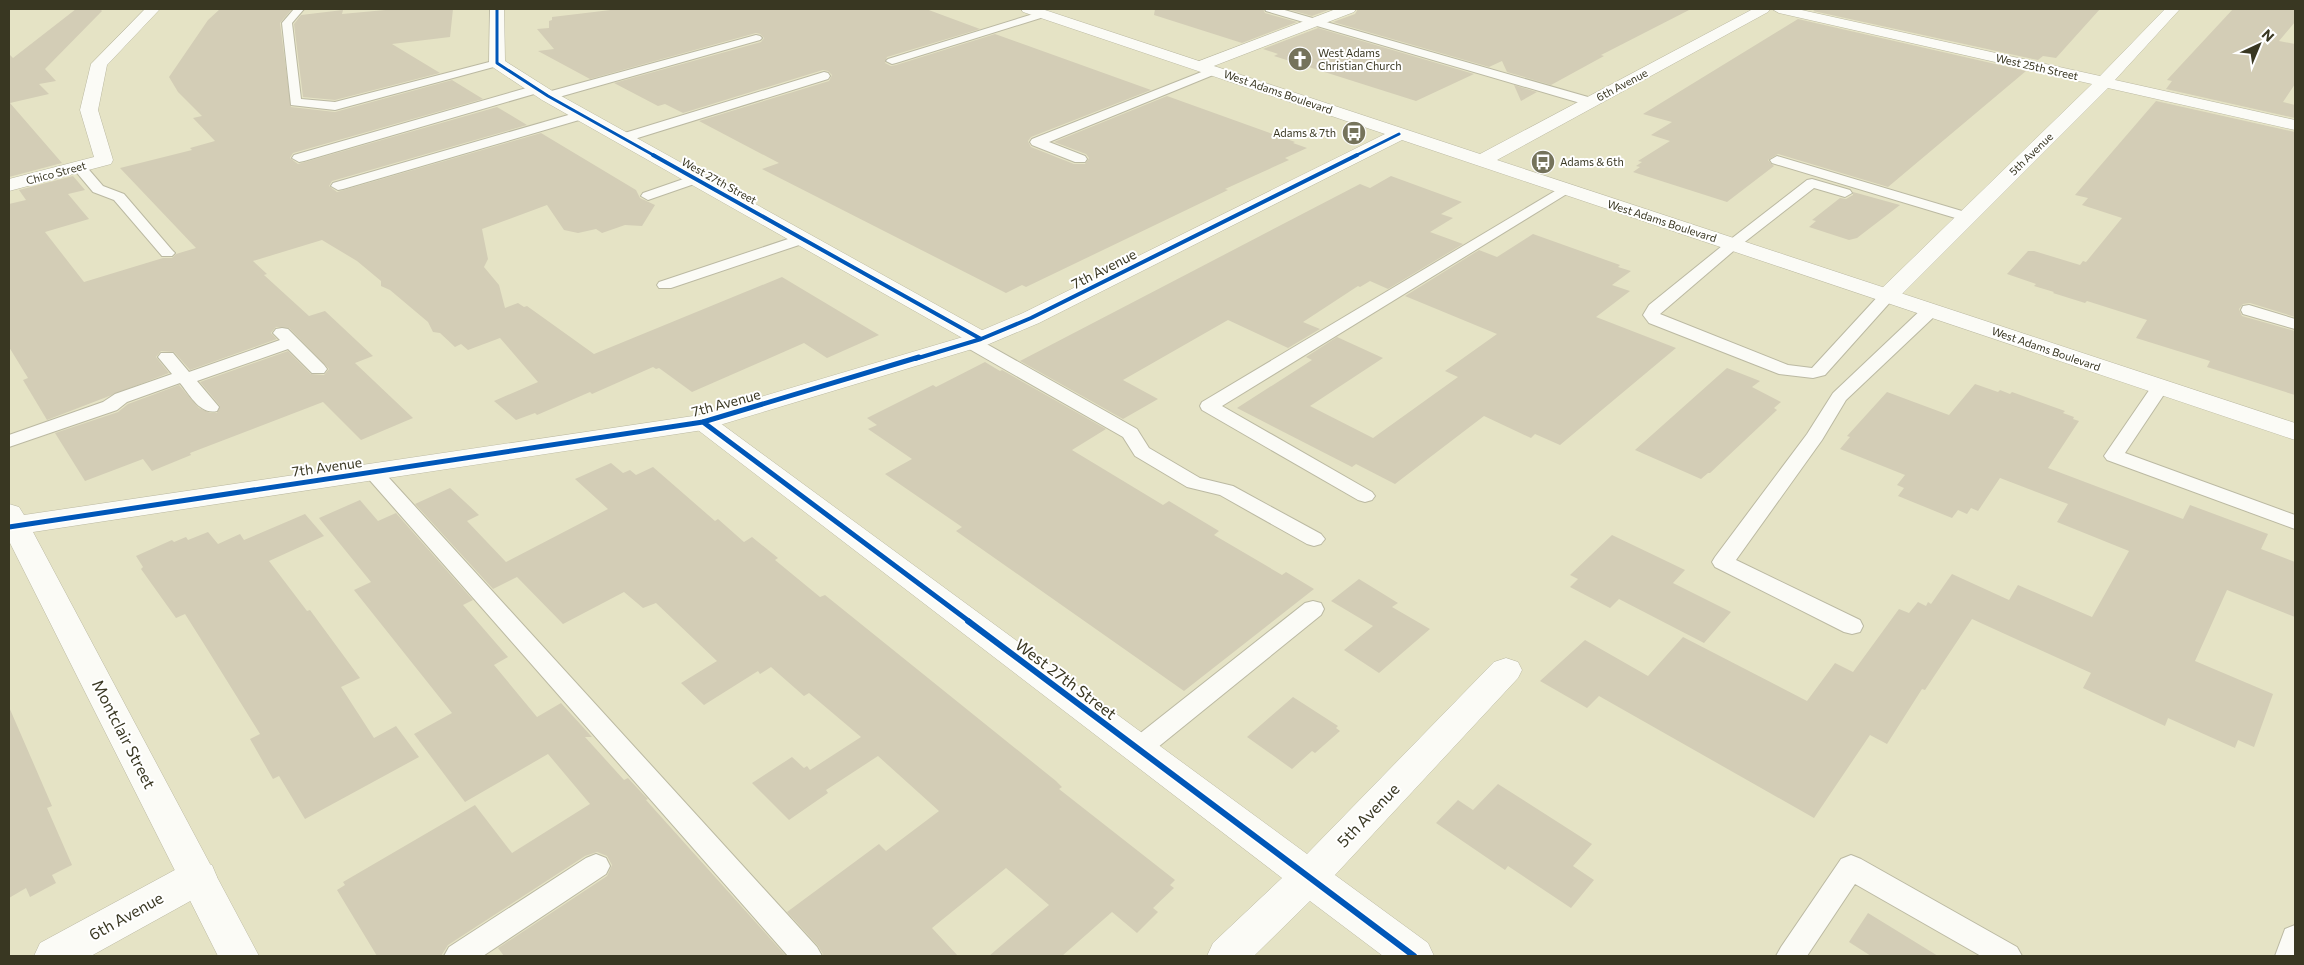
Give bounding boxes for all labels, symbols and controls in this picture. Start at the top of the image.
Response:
north arrow [2234,20,2284,70]
text: N [2259,26,2278,45]
church icon: West Adams Christian Church [1287,46,1313,72]
place label: West Adams Christian Church [1318,46,1401,72]
street label: West 25th Street [1995,51,2080,82]
street label: 6th Avenue [1594,66,1650,104]
street label: West Adams Boulevard [1222,67,1334,116]
bus stop icon: Adams & 7th [1341,120,1367,146]
place label: Adams & 7th [1273,126,1336,139]
street label: 5th Avenue [2006,129,2055,178]
bus stop icon: Adams & 6th [1530,149,1556,175]
street label: West 27th Street [679,155,759,207]
place label: Adams & 6th [1560,155,1624,168]
street label: Chico Street [24,158,88,187]
street label: West Adams Boulevard [1606,197,1718,244]
street label: 7th Avenue [1068,245,1139,292]
street label: West Adams Boulevard [1990,324,2102,373]
street label: 7th Avenue [690,385,762,420]
street label: 7th Avenue [291,453,363,480]
street label: West 27th Street [1012,634,1121,723]
street label: Montclair Street [89,676,160,792]
street label: 5th Avenue [1333,779,1403,851]
street label: 6th Avenue [85,887,166,944]

